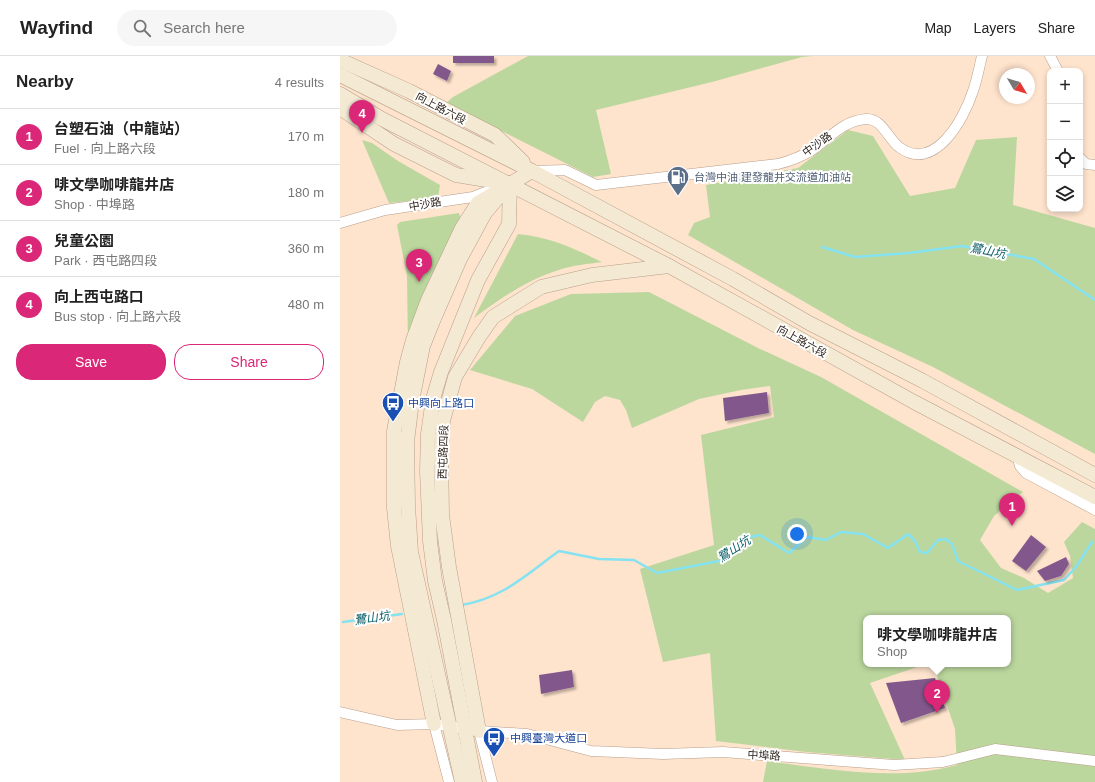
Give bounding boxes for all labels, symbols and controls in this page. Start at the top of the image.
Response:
search box [117,10,397,46]
text: Wayfind [20,17,93,38]
icon: search [131,17,153,39]
text: Search here [163,19,245,36]
text: Map [924,20,952,36]
text: Layers [974,20,1016,36]
text: Share [1038,20,1075,36]
north arrow [999,68,1035,104]
map controls [1047,68,1083,212]
button: + [1047,68,1083,104]
text: Nearby [16,72,74,91]
text: 4 results [275,75,324,90]
street label: 向上路六段 [414,90,468,126]
pin: 4 [349,100,375,133]
button: − [1047,104,1083,140]
text: 台塑石油（中龍站） [54,120,189,137]
text: 1 [25,129,33,144]
text: 170 m [288,129,324,144]
street label: 中沙路 [800,130,834,158]
button: locate [1047,140,1083,176]
text: Fuel · 向上路六段 [54,141,156,156]
fuel station icon: 台灣中油 建發龍井交流道加油站 [665,164,691,197]
place label: 台灣中油 建發龍井交流道加油站 [694,171,851,183]
text: 啡文學咖啡龍井店 [54,176,174,193]
button: layers [1047,176,1083,212]
text: 2 [25,185,33,200]
text: 180 m [288,185,324,200]
street label: 中沙路 [408,195,442,213]
text: Shop · 中埠路 [54,197,135,212]
text: 兒童公園 [54,232,114,249]
text: 3 [25,241,33,256]
text: 360 m [288,241,324,256]
water label: 鷺山坑 [969,241,1009,262]
pin: 3 [406,249,432,282]
text: Park · 西屯路四段 [54,253,157,268]
text: 向上西屯路口 [54,288,144,305]
text: 4 [25,297,33,312]
text: 480 m [288,297,324,312]
text: Bus stop · 向上路六段 [54,309,181,324]
street label: 向上路六段 [775,322,829,360]
button: Save [16,344,166,380]
button: Share [174,344,324,380]
bus stop icon: 中興向上路口 [380,390,406,423]
place label: 中興向上路口 [408,397,474,409]
street label: 西屯路四段 [436,424,450,480]
pin: 1 [999,493,1025,526]
your location [787,524,807,544]
water label: 鷺山坑 [715,532,755,565]
water label: 鷺山坑 [353,608,393,627]
popup [863,615,1011,667]
text: 啡文學咖啡龍井店 [877,626,997,643]
text: Shop [877,644,907,659]
pin: 2 [924,680,950,713]
bus stop icon: 中興臺灣大道口 [481,725,507,758]
place label: 中興臺灣大道口 [510,732,587,744]
street label: 中埠路 [747,748,781,762]

